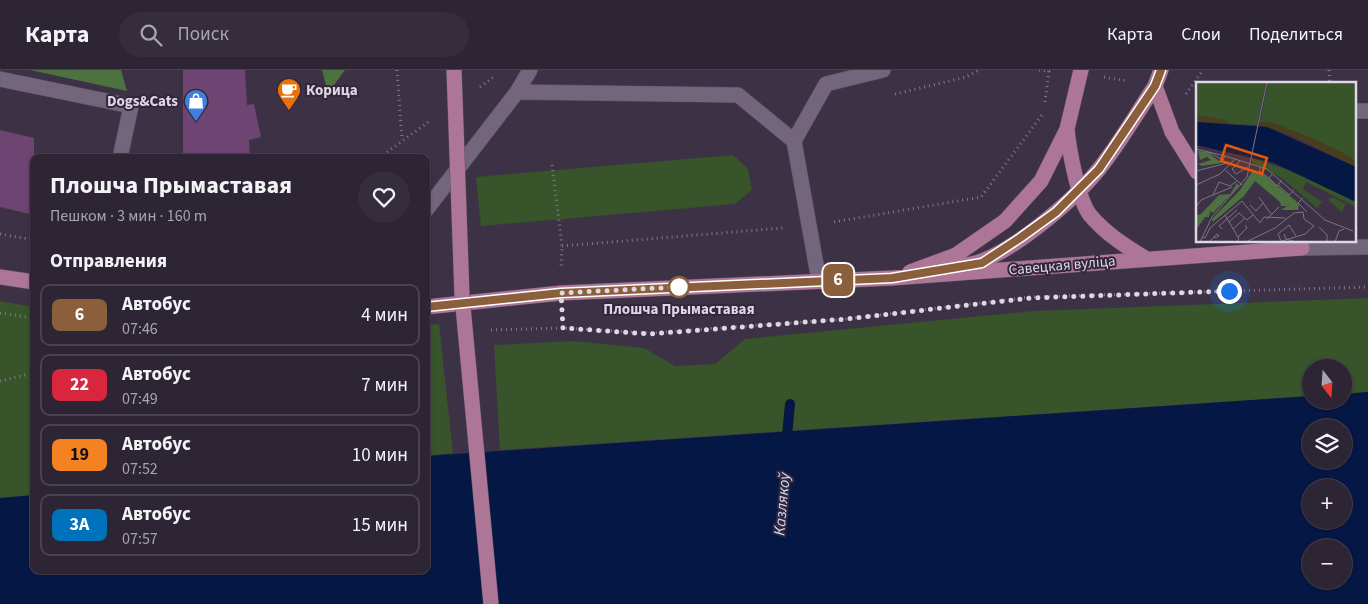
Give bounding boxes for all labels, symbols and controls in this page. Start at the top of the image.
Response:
search box [119,12,469,57]
text: Карта [25,17,89,52]
icon: search [137,21,165,49]
text: Поиск [177,21,229,48]
text: Карта [1107,22,1153,47]
text: Слои [1181,22,1221,47]
text: Поделиться [1249,22,1343,47]
cafe icon: Корица [276,77,302,111]
place label: Корица [306,80,358,101]
inset map [1196,82,1356,242]
shop icon: Dogs&Cats [183,88,209,122]
place label: Dogs&Cats [107,91,178,112]
text: Плошча Прымаставая [50,168,292,203]
button: heart [358,171,410,223]
text: Пешком · 3 мин · 160 m [50,205,207,227]
text: Отправления [50,248,167,275]
street label: Савецкая вуліца [1008,250,1116,281]
line badge: 6 [822,264,854,296]
text: 6 [833,267,843,292]
marker: Плошча Прымаставая [668,276,690,298]
your location [1217,279,1242,304]
text: Автобус [122,291,191,318]
place label: Плошча Прымаставая [603,299,755,320]
text: 6 [75,302,84,327]
text: 4 мин [361,302,408,329]
text: 07:46 [122,318,158,340]
north arrow [1302,359,1352,409]
map controls [1302,359,1352,589]
text: Автобус [122,361,191,388]
text: 22 [70,372,89,397]
text: 7 мин [361,372,408,399]
text: 07:49 [122,388,158,410]
button: layers [1302,419,1352,469]
text: Автобус [122,431,191,458]
text: 19 [70,442,89,467]
text: 10 мин [352,442,408,469]
text: 07:52 [122,458,158,480]
water label: Казлякоў [768,471,796,536]
button: + [1302,479,1352,529]
text: Автобус [122,501,191,528]
text: 3А [70,512,89,537]
text: 15 мин [352,512,408,539]
text: 07:57 [122,528,158,550]
button: − [1302,539,1352,589]

